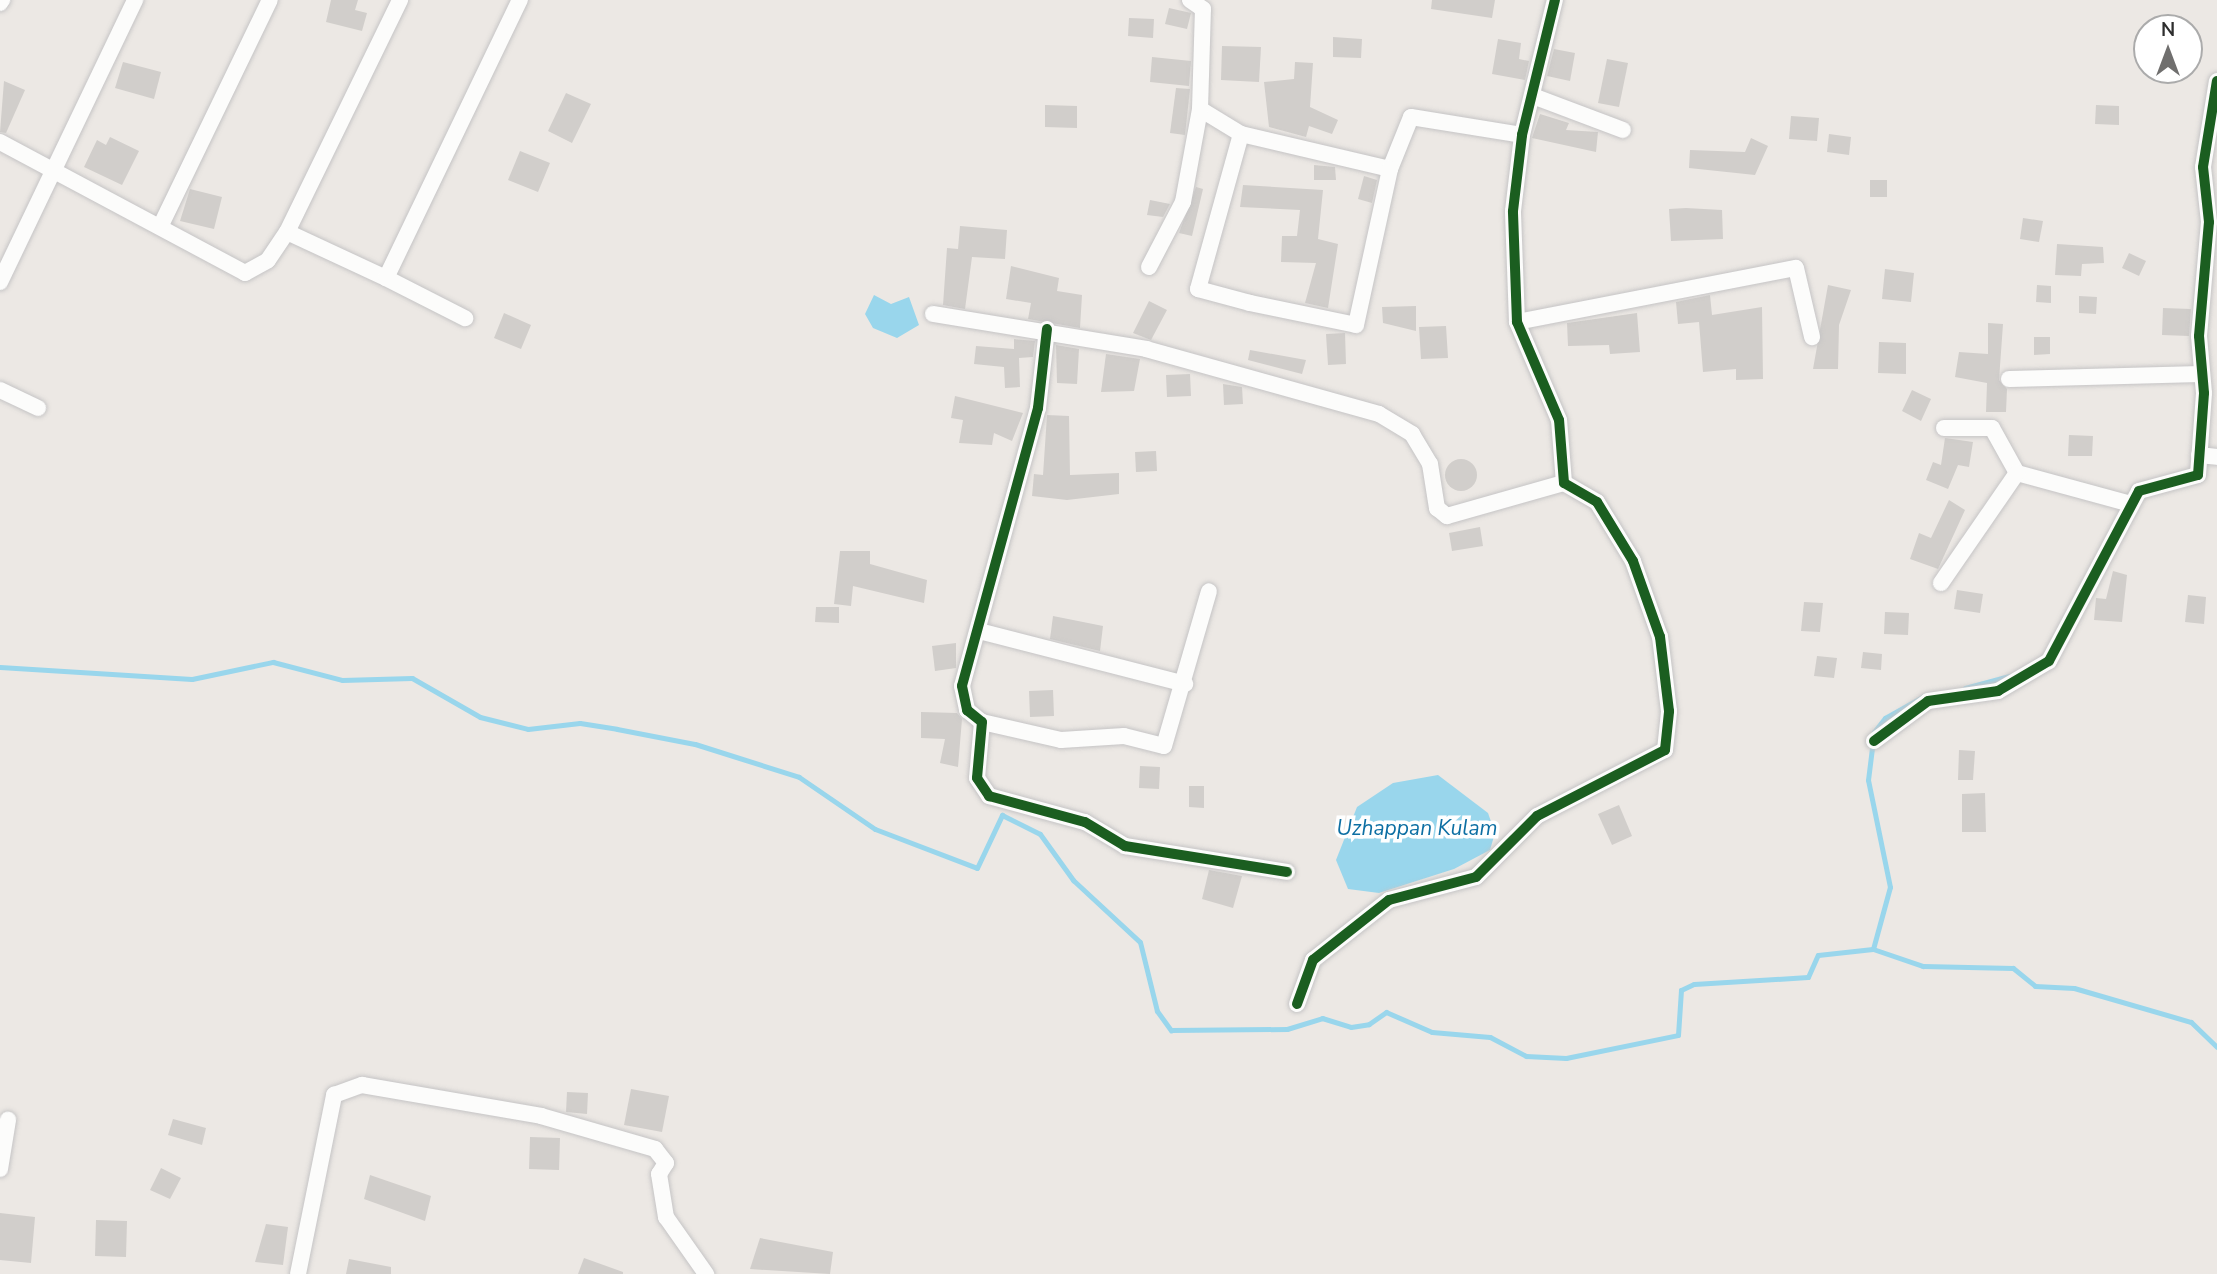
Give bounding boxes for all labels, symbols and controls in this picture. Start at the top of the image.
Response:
north arrow [2133,14,2203,84]
text: N [2161,17,2175,43]
water label: Uzhappan Kulam [1336,815,1498,841]

